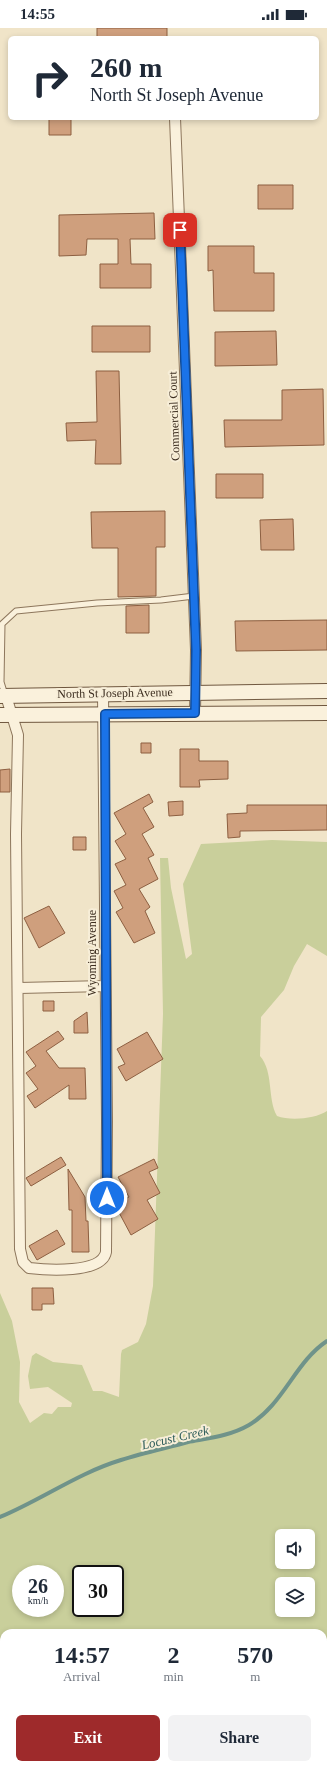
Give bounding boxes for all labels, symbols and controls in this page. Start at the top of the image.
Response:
text: 14:55 [20,6,55,22]
icon: right [24,52,76,104]
text: 260 m [90,52,162,83]
text: North St Joseph Avenue [90,85,263,105]
pin [163,213,197,247]
icon: arrive [169,219,191,241]
street label: Commercial Court [165,370,183,461]
street label: North St Joseph Avenue [57,685,173,701]
street label: Wyoming Avenue [85,910,99,996]
position arrow [86,1177,128,1219]
water label: Locust Creek [139,1422,210,1453]
map controls [275,1529,315,1617]
button: sound [275,1529,315,1569]
speed limit sign: 30 [72,1565,124,1617]
text: 26 [28,1575,48,1597]
button: layers [275,1577,315,1617]
text: km/h [28,1595,48,1606]
text: 14:57 [54,1642,110,1668]
text: 2 [167,1642,179,1668]
text: 570 [237,1642,273,1668]
text: Arrival [63,1669,100,1684]
text: min [163,1669,184,1684]
text: m [250,1669,260,1684]
button: Exit [16,1715,160,1761]
button: Share [168,1715,311,1761]

